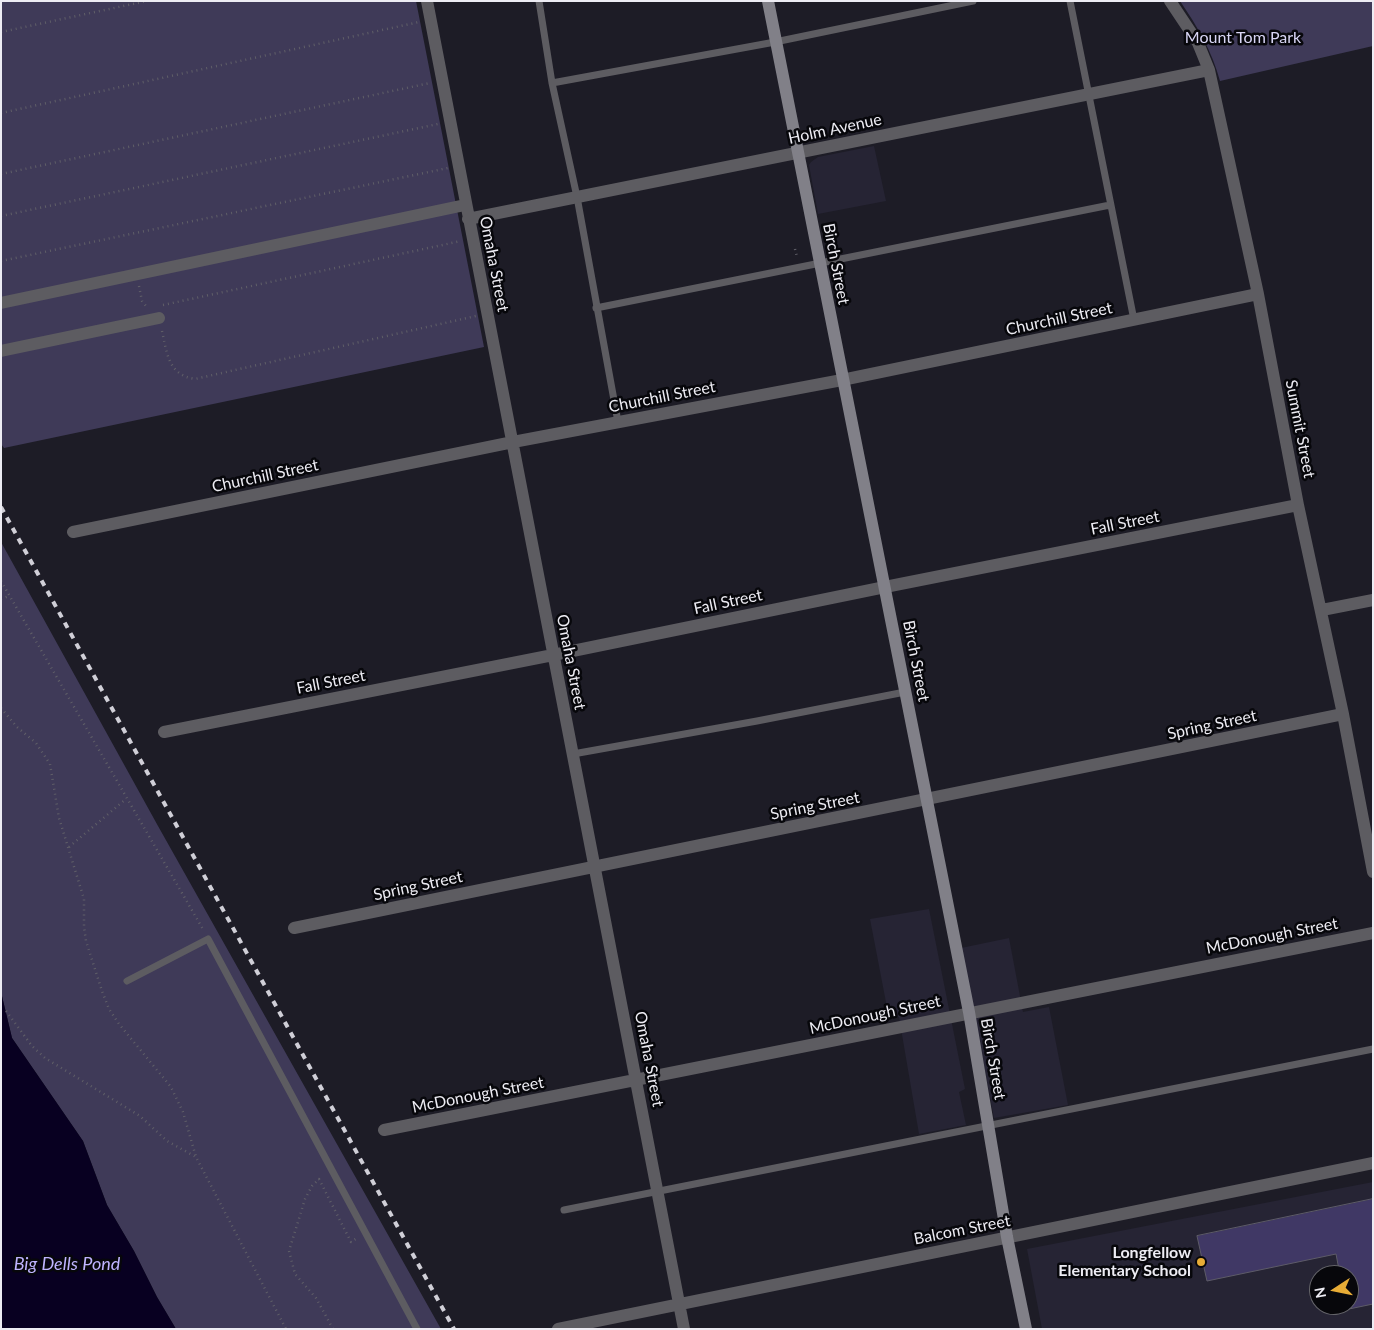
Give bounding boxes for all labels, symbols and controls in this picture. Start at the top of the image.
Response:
park label: Mount Tom Park [1185,28,1301,48]
street label: Holm Avenue [787,110,883,148]
street label: Omaha Street [475,215,513,313]
street label: Birch Street [819,222,853,306]
street label: Churchill Street [1004,298,1114,340]
street label: Churchill Street [607,377,717,417]
street label: Summit Street [1281,378,1319,480]
street label: Churchill Street [210,455,320,497]
street label: Fall Street [1089,507,1161,539]
street label: Fall Street [692,585,764,619]
street label: Omaha Street [552,613,590,711]
street label: Birch Street [899,619,933,703]
street label: Fall Street [295,666,367,698]
street label: Spring Street [1166,706,1258,744]
street label: Spring Street [769,788,861,824]
street label: Spring Street [372,867,464,905]
street label: McDonough Street [1205,914,1339,958]
street label: McDonough Street [808,992,942,1038]
street label: Omaha Street [630,1010,668,1108]
street label: Birch Street [976,1017,1010,1101]
street label: McDonough Street [411,1073,545,1117]
street label: Balcom Street [912,1211,1012,1249]
place label: Longfellow Elementary School [1058,1243,1191,1281]
water label: Big Dells Pond [14,1253,120,1275]
marker: Longfellow Elementary School [1195,1256,1207,1268]
north arrow [1309,1265,1359,1315]
text: N [1310,1286,1329,1300]

